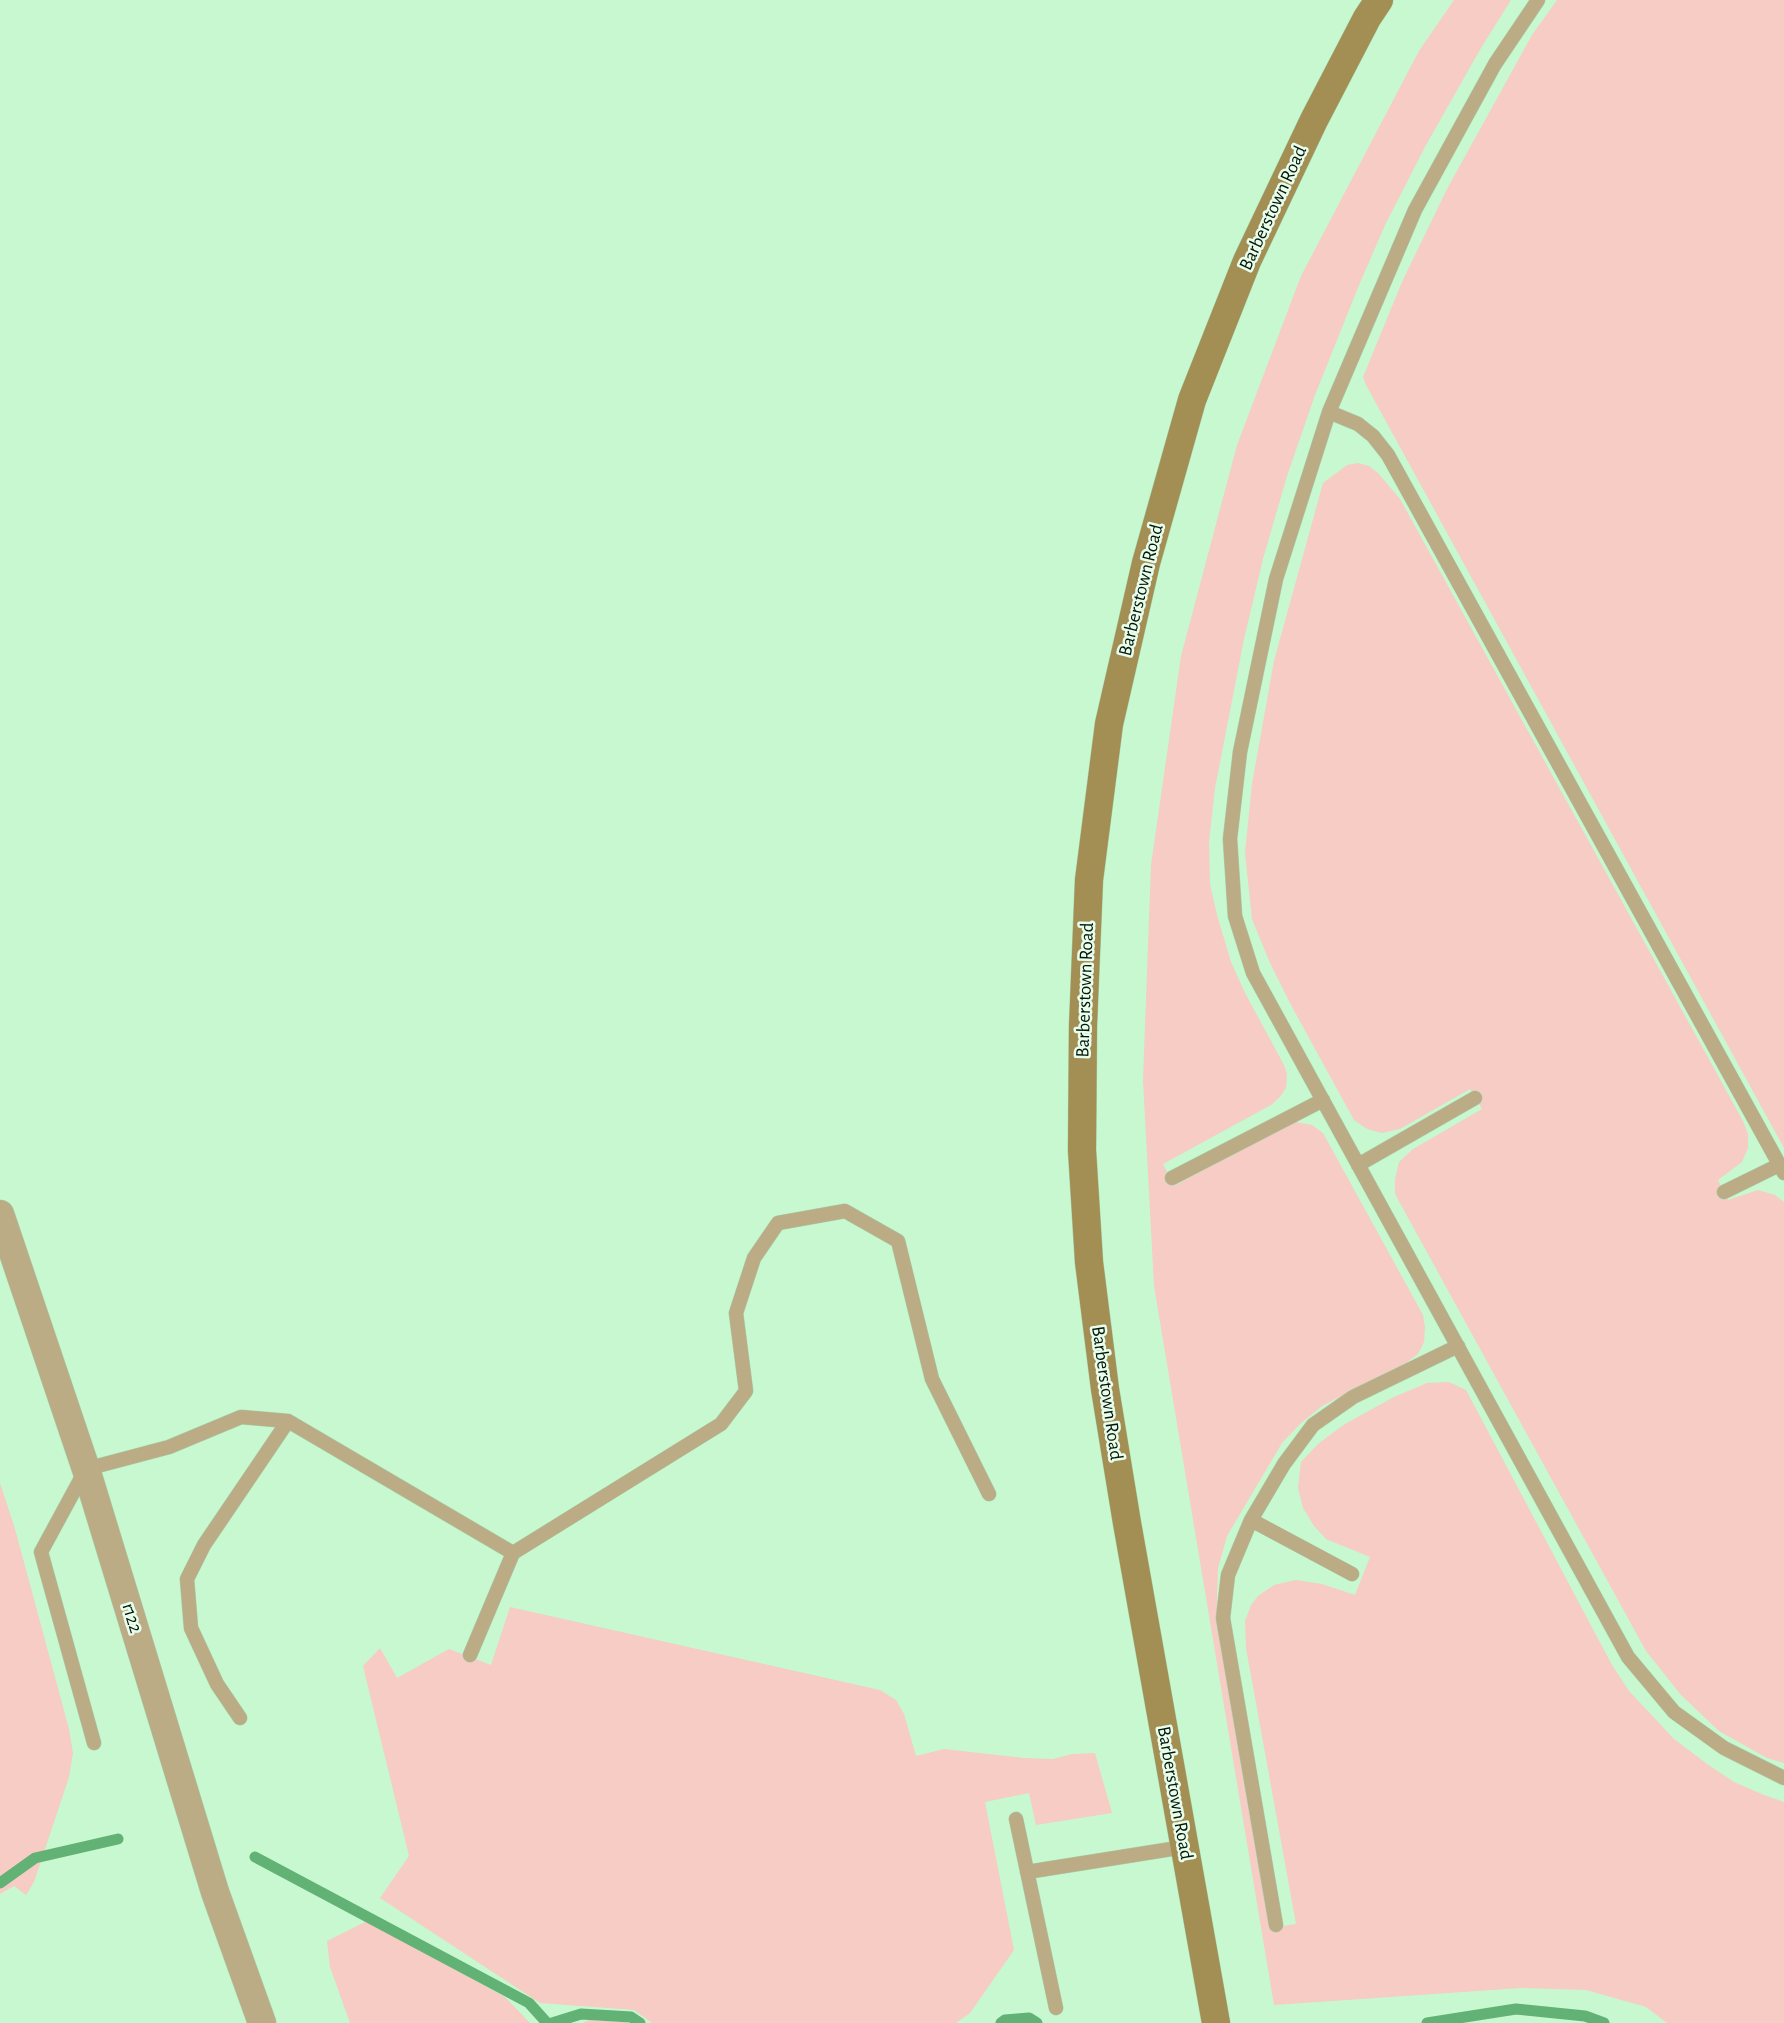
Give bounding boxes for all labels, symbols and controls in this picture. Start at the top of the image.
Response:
street label: Barberstown Road [1234,142,1312,274]
street label: Barberstown Road [1114,522,1168,658]
street label: Barberstown Road [1071,922,1099,1058]
street label: Barberstown Road [1086,1325,1128,1461]
street label: r122 [117,1600,147,1636]
street label: Barberstown Road [1152,1725,1198,1861]

